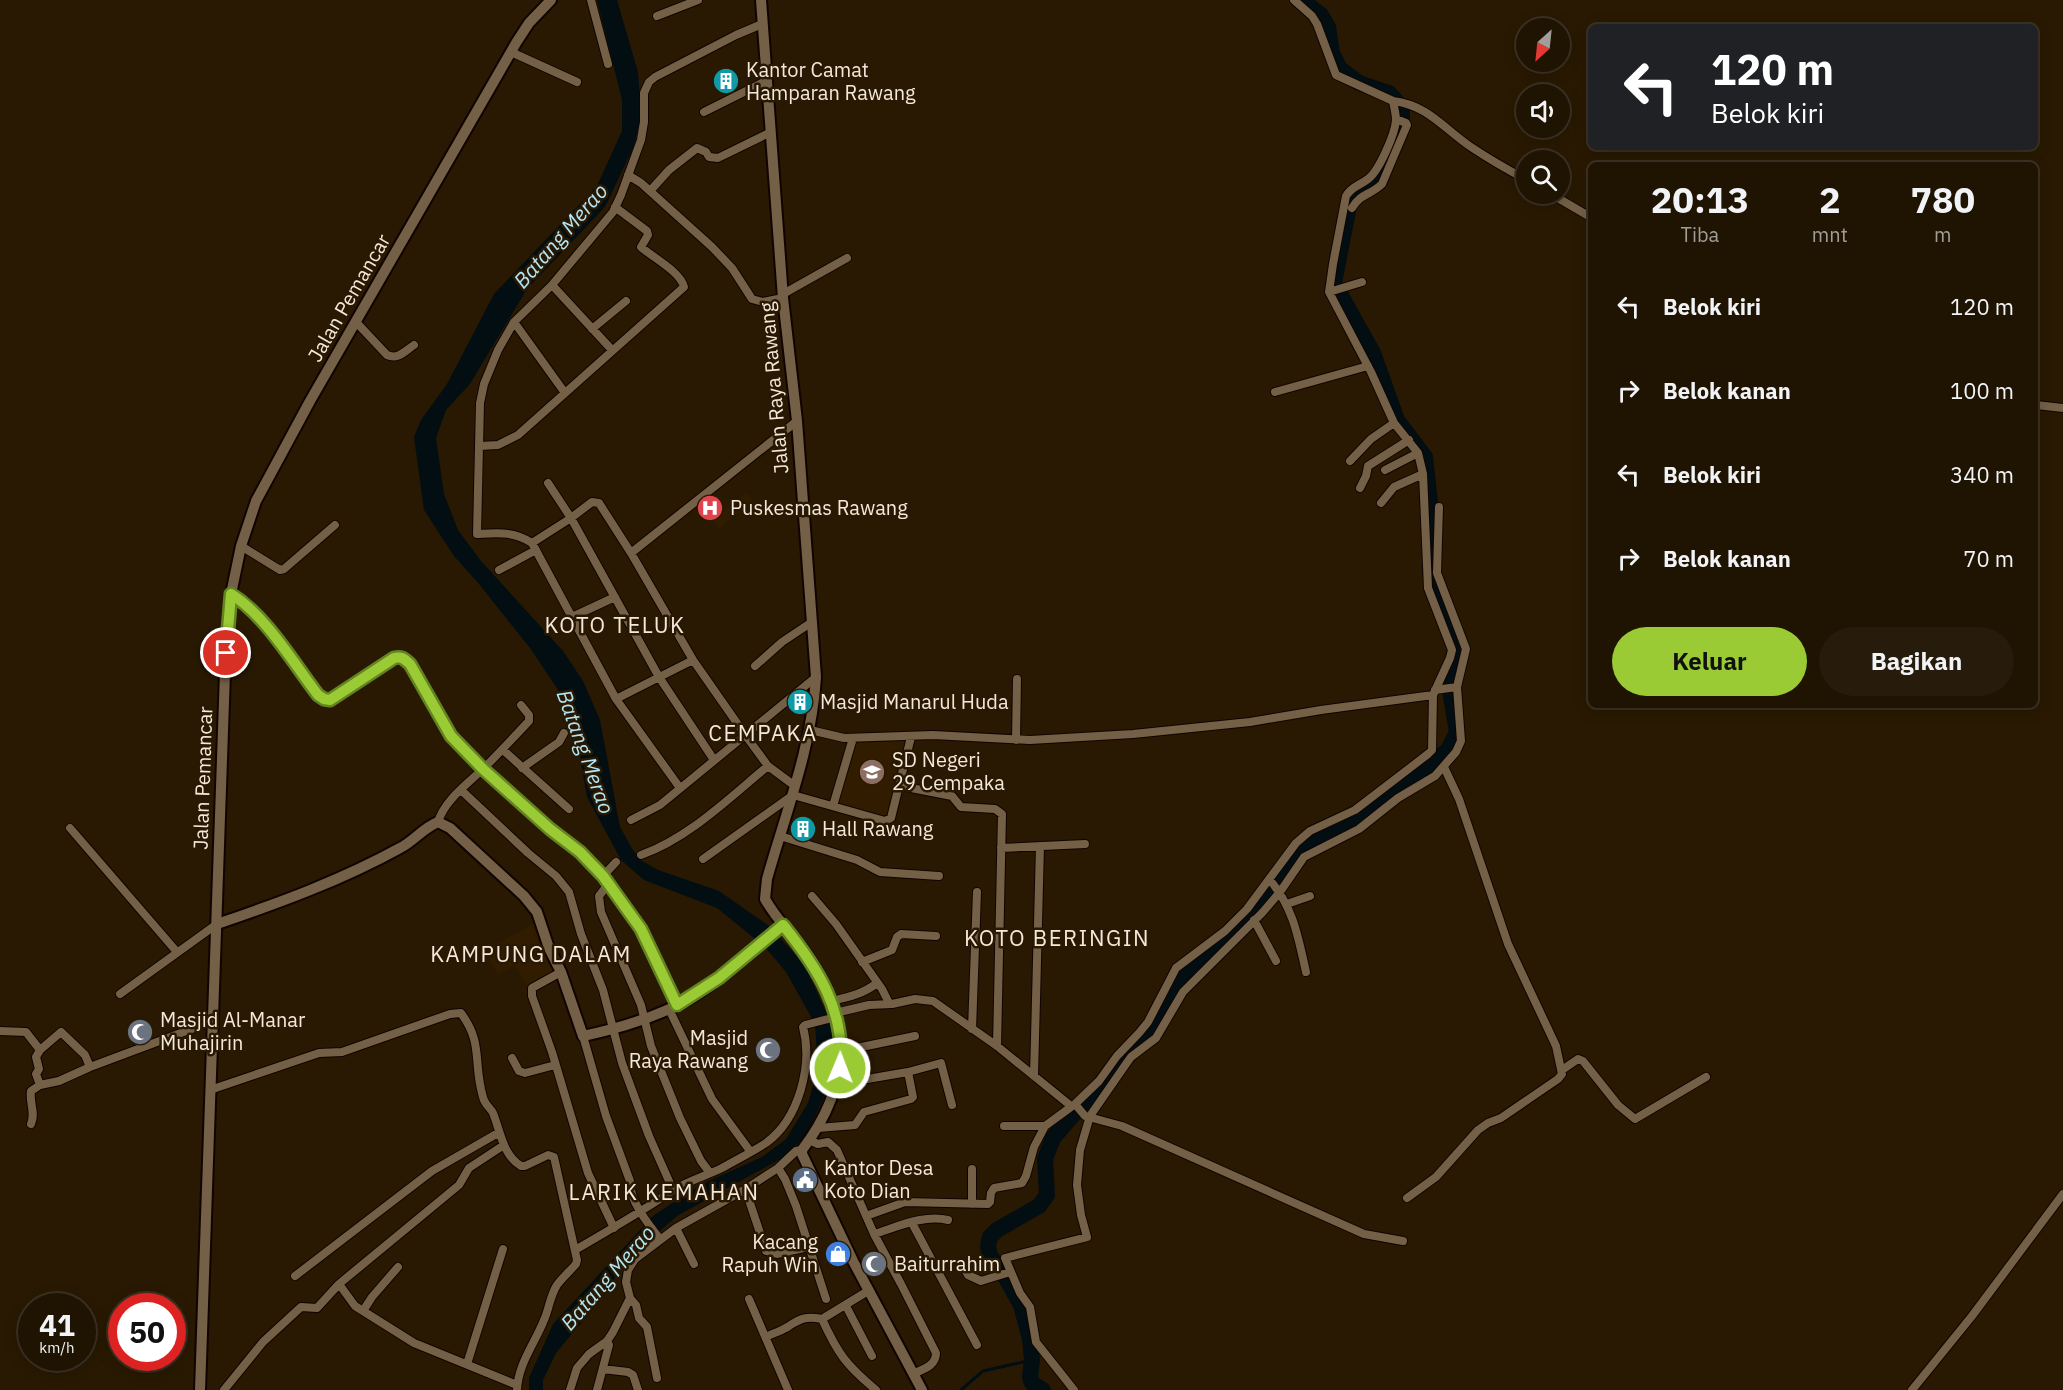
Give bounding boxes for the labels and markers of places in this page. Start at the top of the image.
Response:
place label: Kantor Camat Hamparan Rawang [746,56,916,106]
building icon: Kantor Camat Hamparan Rawang [711,66,741,96]
hospital icon: Puskesmas Rawang [695,493,725,523]
place label: Puskesmas Rawang [730,494,908,521]
pin [200,627,251,678]
building icon: Masjid Manarul Huda [785,687,815,717]
place label: Masjid Manarul Huda [820,688,1009,715]
place label: SD Negeri 29 Cempaka [892,746,1005,796]
school or university icon: SD Negeri 29 Cempaka [857,757,887,787]
building icon: Hall Rawang [788,814,818,844]
place label: Hall Rawang [822,815,934,842]
place label: Masjid Al-Manar Muhajirin [160,1006,305,1056]
mosque icon: Masjid Al-Manar Muhajirin [125,1017,155,1047]
place label: Masjid Raya Rawang [629,1024,748,1074]
mosque icon: Masjid Raya Rawang [753,1035,783,1065]
place label: Kantor Desa Koto Dian [824,1154,934,1204]
public building icon: Kantor Desa Koto Dian [790,1165,820,1195]
place label: Kacang Rapuh Win [722,1228,818,1278]
shop icon: Kacang Rapuh Win [823,1239,853,1269]
mosque icon: Baiturrahim [859,1249,889,1279]
place label: Baiturrahim [894,1250,1000,1277]

